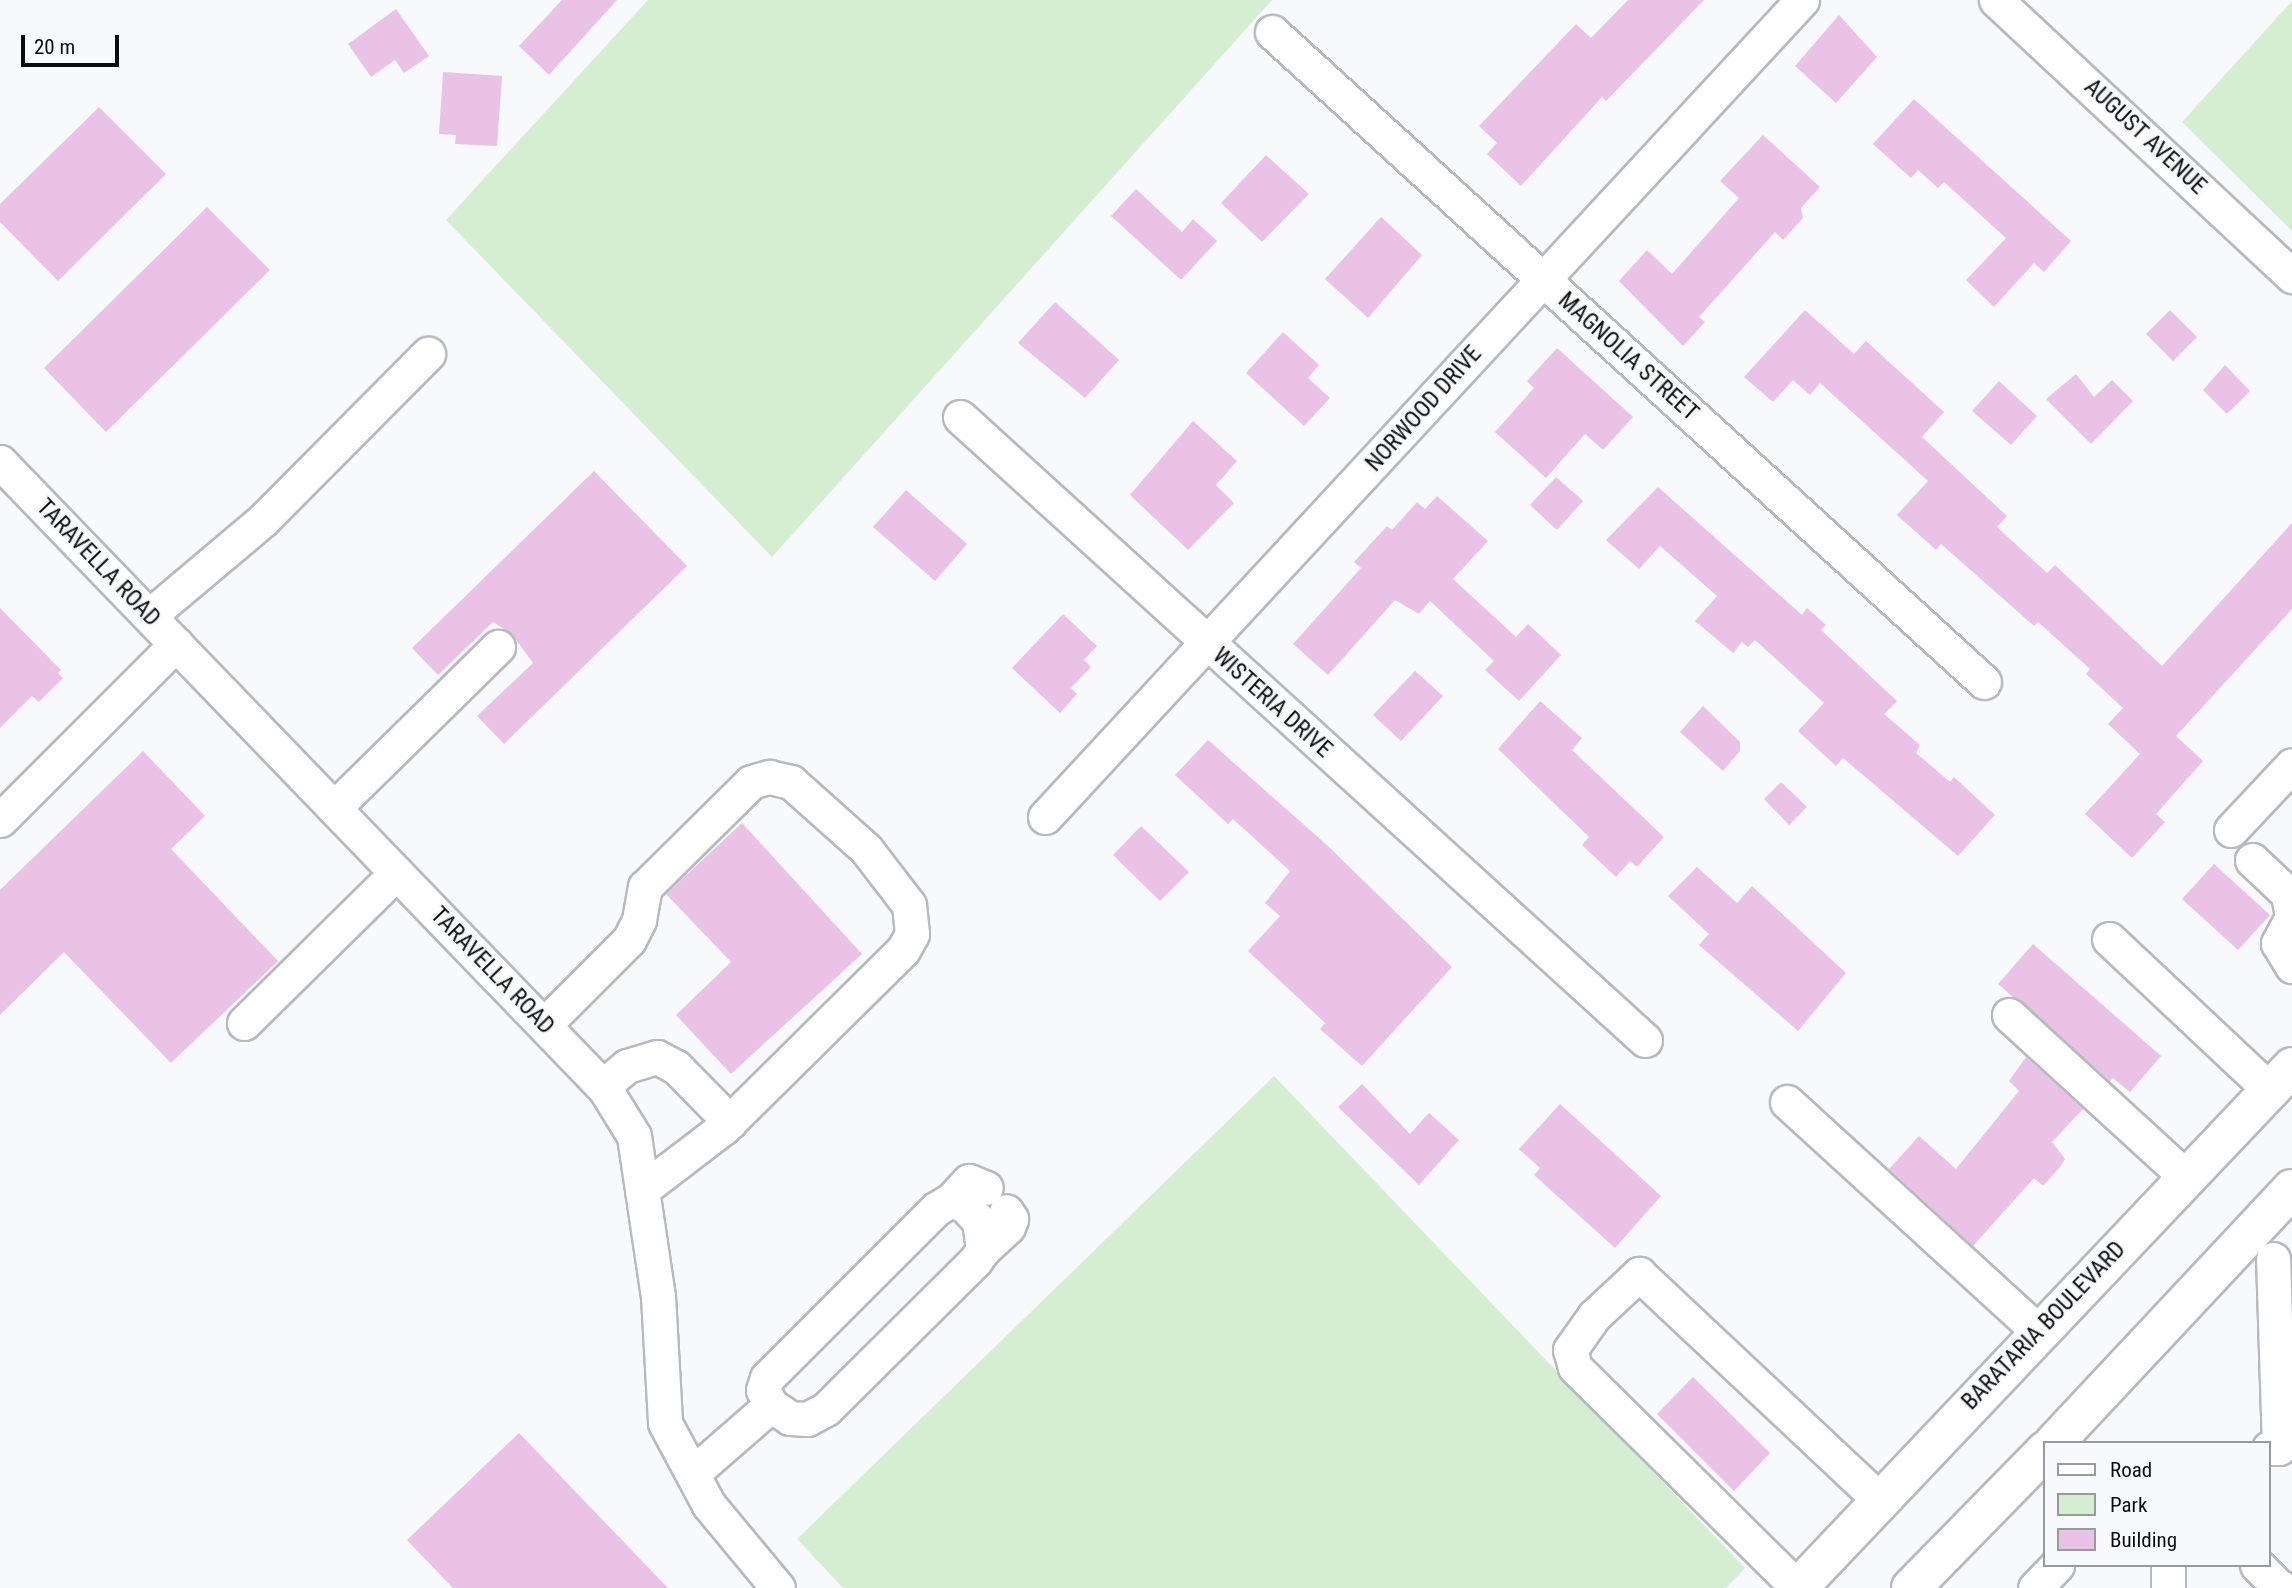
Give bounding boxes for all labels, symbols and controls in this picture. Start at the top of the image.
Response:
scale bar [24,21,122,65]
text: 20 m [34,35,75,59]
street label: AUGUST AVENUE [2078,73,2212,201]
street label: MAGNOLIA STREET [1552,287,1704,427]
street label: NORWOOD DRIVE [1360,341,1488,477]
street label: TARAVELLA ROAD [30,494,166,632]
street label: WISTERIA DRIVE [1207,642,1337,764]
street label: TARAVELLA ROAD [424,902,560,1040]
street label: BARATARIA BOULEVARD [1957,1236,2131,1416]
legend [2044,1441,2271,1567]
text: Road [2110,1458,2152,1482]
text: Park [2110,1493,2147,1517]
text: Building [2110,1528,2177,1552]

